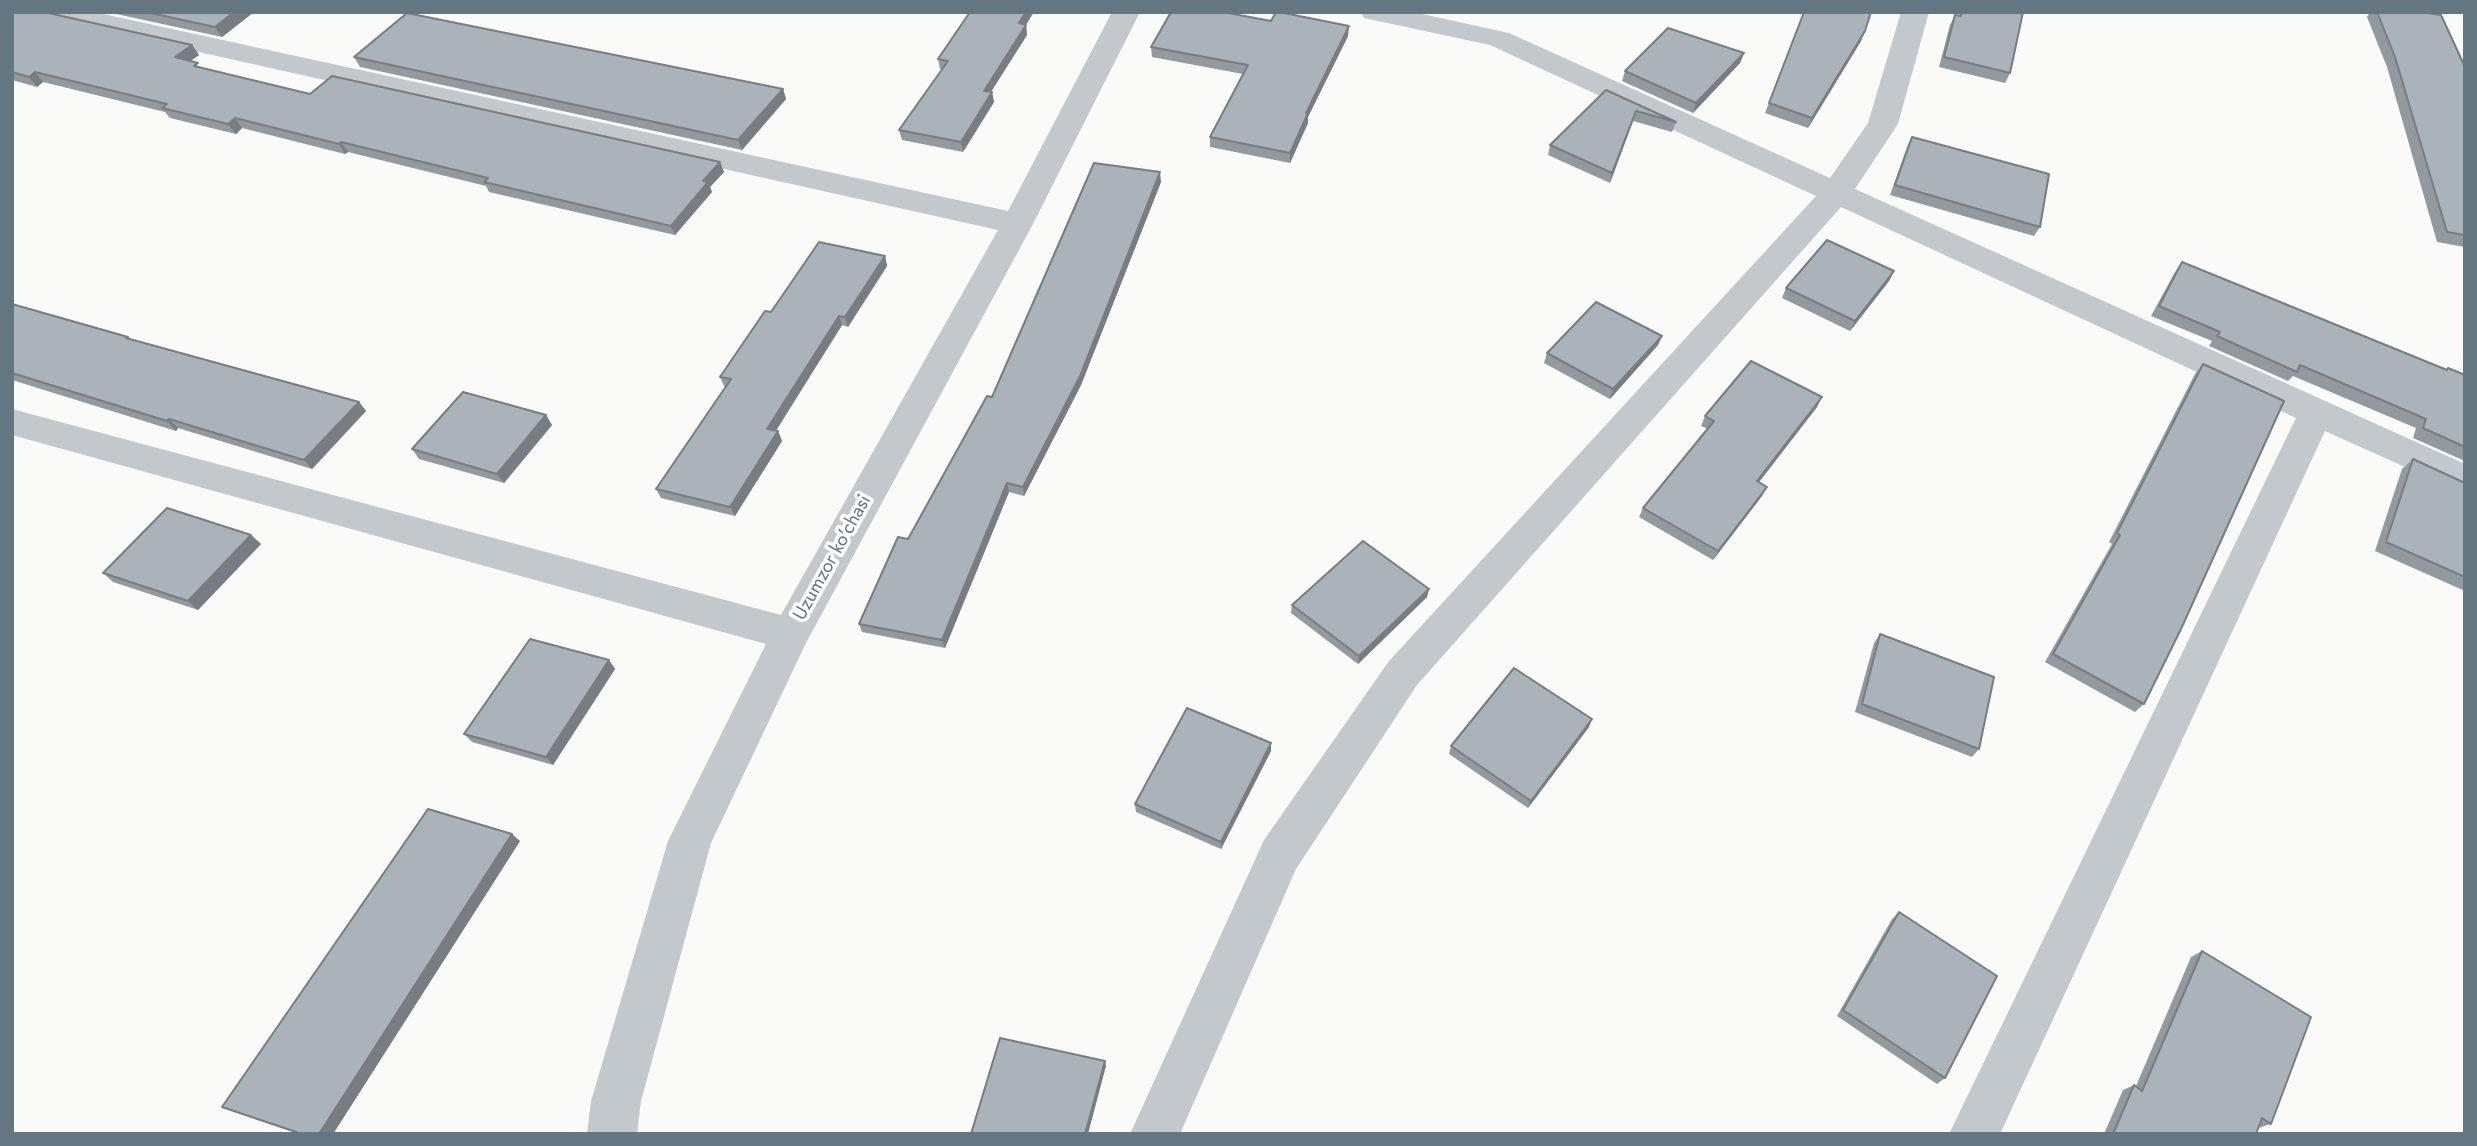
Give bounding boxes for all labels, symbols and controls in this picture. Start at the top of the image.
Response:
street label: Uzumzor ko'chasi [789,492,877,624]

